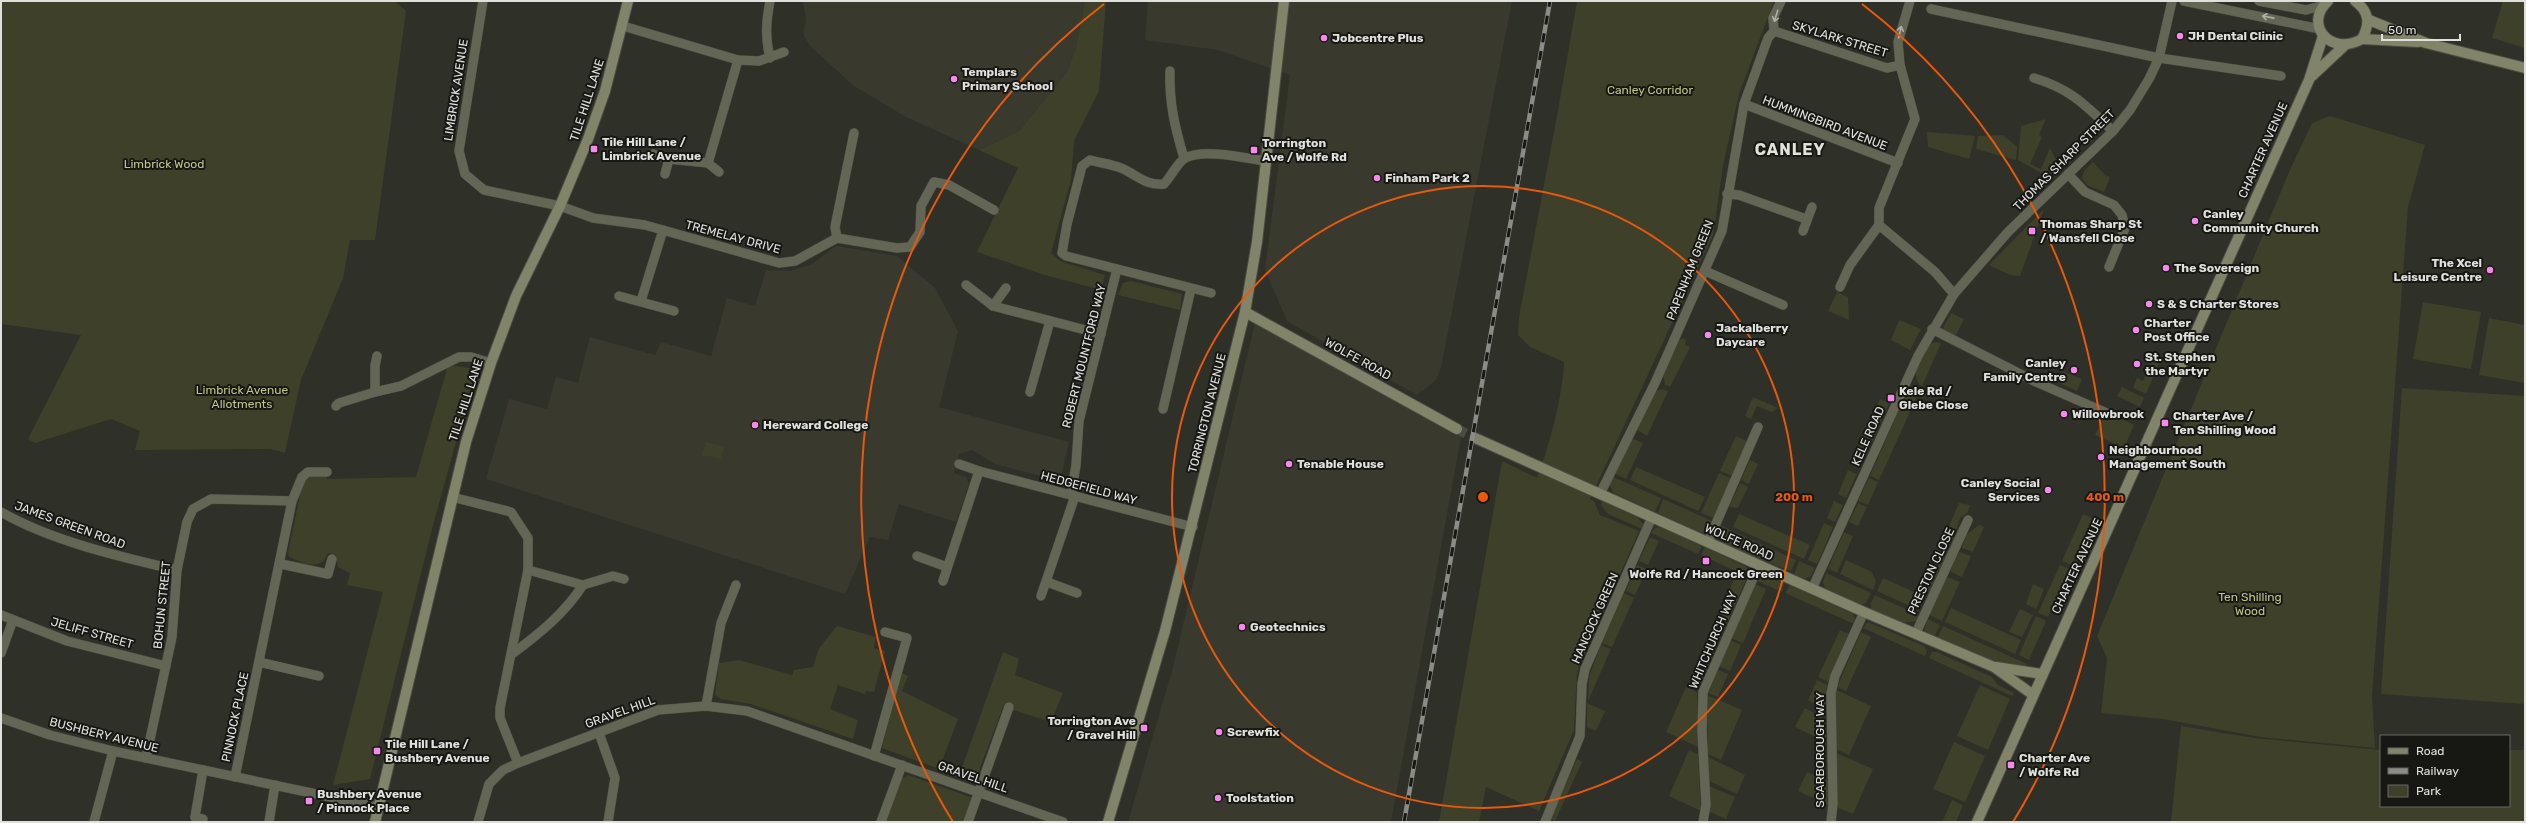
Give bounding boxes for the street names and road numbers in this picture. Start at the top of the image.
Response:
street label: SKYLARK STREET [1791,18,1889,60]
street label: LIMBRICK AVENUE [441,38,471,142]
street label: TILE HILL LANE [567,57,607,143]
street label: HUMMINGBIRD AVENUE [1761,93,1889,153]
street label: CHARTER AVENUE [2236,100,2290,200]
street label: THOMAS SHARP STREET [2010,106,2118,214]
street label: TREMELAY DRIVE [684,218,782,256]
street label: PAPENHAM GREEN [1664,218,1716,322]
street label: ROBERT MOUNTFORD WAY [1059,282,1109,430]
street label: WOLFE ROAD [1322,335,1394,383]
street label: TORRINGTON AVENUE [1185,352,1229,474]
street label: TILE HILL LANE [446,357,486,443]
street label: KELE ROAD [1849,404,1887,468]
street label: HEDGEFIELD WAY [1039,468,1139,508]
street label: JAMES GREEN ROAD [13,498,127,552]
street label: CHARTER AVENUE [2049,516,2105,616]
street label: WOLFE ROAD [1702,521,1776,563]
street label: PRESTON CLOSE [1905,526,1957,616]
street label: BOHUN STREET [150,560,174,650]
street label: HANCOCK GREEN [1569,570,1621,666]
street label: WHITCHURCH WAY [1686,589,1740,691]
street label: JELIFF STREET [49,615,135,652]
street label: PINNOCK PLACE [219,671,251,763]
street label: SCARBOROUGH WAY [1813,692,1827,808]
street label: GRAVEL HILL [583,693,657,731]
street label: BUSHBERY AVENUE [48,715,160,755]
street label: GRAVEL HILL [936,758,1010,796]

